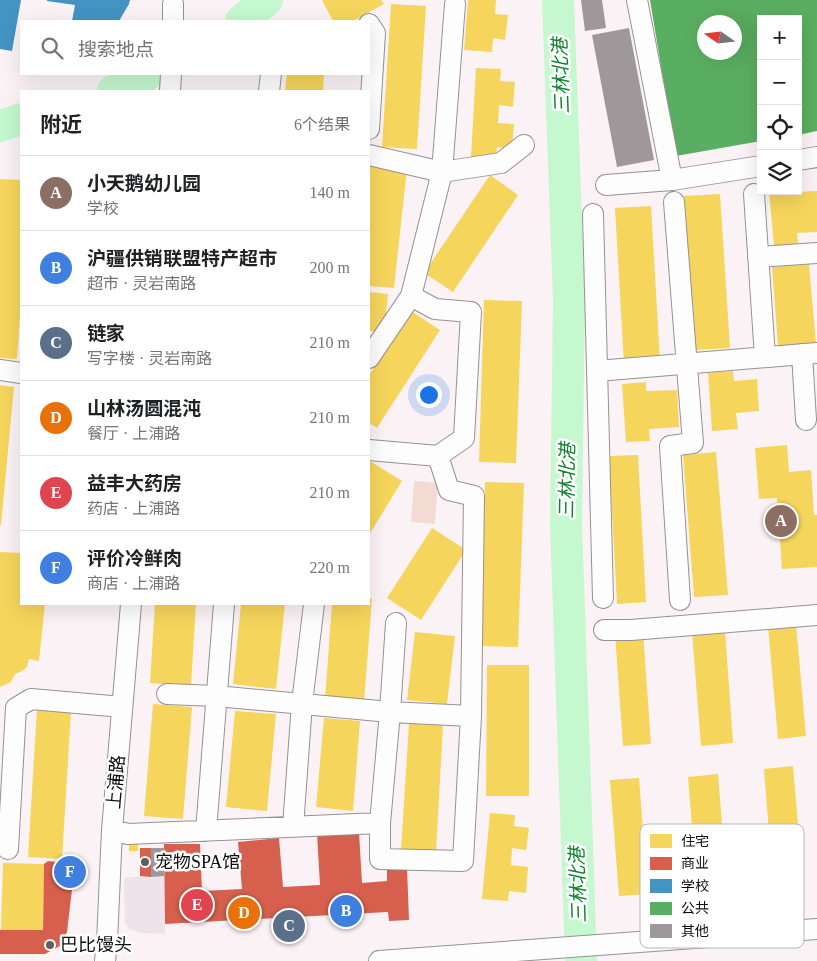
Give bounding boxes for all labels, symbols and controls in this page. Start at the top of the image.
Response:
north arrow [697,15,742,60]
map controls [757,15,802,195]
button: + [757,15,802,60]
search box [20,20,370,75]
icon: search [38,34,66,62]
water label: 三林北港 [549,35,573,114]
text: 搜索地点 [78,39,154,60]
button: − [757,60,802,105]
button: locate [757,105,802,150]
text: 附近 [40,113,82,137]
text: 6个结果 [294,116,350,133]
button: layers [757,150,802,195]
text: 小天鹅幼儿园 [87,173,201,194]
text: A [50,184,62,201]
text: 140 m [310,184,350,201]
text: 学校 [87,200,119,217]
text: 沪疆供销联盟特产超市 [87,248,277,269]
text: B [51,259,61,276]
text: 200 m [310,259,350,276]
text: 超市 · 灵岩南路 [87,275,196,292]
text: 链家 [87,323,125,344]
text: C [50,334,62,351]
text: 210 m [310,334,350,351]
text: 写字楼 · 灵岩南路 [87,350,212,367]
your location [416,382,442,408]
text: 山林汤圆混沌 [87,398,201,419]
text: D [50,409,62,426]
text: 210 m [310,409,350,426]
text: 餐厅 · 上浦路 [87,425,180,442]
water label: 三林北港 [556,440,578,519]
text: 益丰大药房 [87,473,182,494]
text: E [51,484,61,501]
text: 210 m [310,484,350,501]
text: 药店 · 上浦路 [87,500,180,517]
pin: A [765,502,797,540]
text: 评价冷鲜肉 [87,548,182,569]
text: F [51,559,61,576]
text: 220 m [310,559,350,576]
text: 商店 · 上浦路 [87,575,180,592]
street label: 上浦路 [104,754,128,810]
legend [640,824,804,948]
text: 住宅 [681,834,709,849]
water label: 三林北港 [566,844,590,923]
place label: 宠物SPA馆 [155,852,240,872]
pin: F [54,853,86,891]
marker: 宠物SPA馆 [139,856,151,868]
text: 商业 [681,856,709,871]
text: 学校 [681,878,709,894]
pin: E [181,886,213,924]
pin: B [330,892,362,930]
pin: D [228,894,260,932]
text: 公共 [681,901,709,916]
pin: C [273,907,305,945]
text: 其他 [681,924,709,939]
place label: 巴比馒头 [60,935,132,955]
marker: 巴比馒头 [44,939,56,951]

